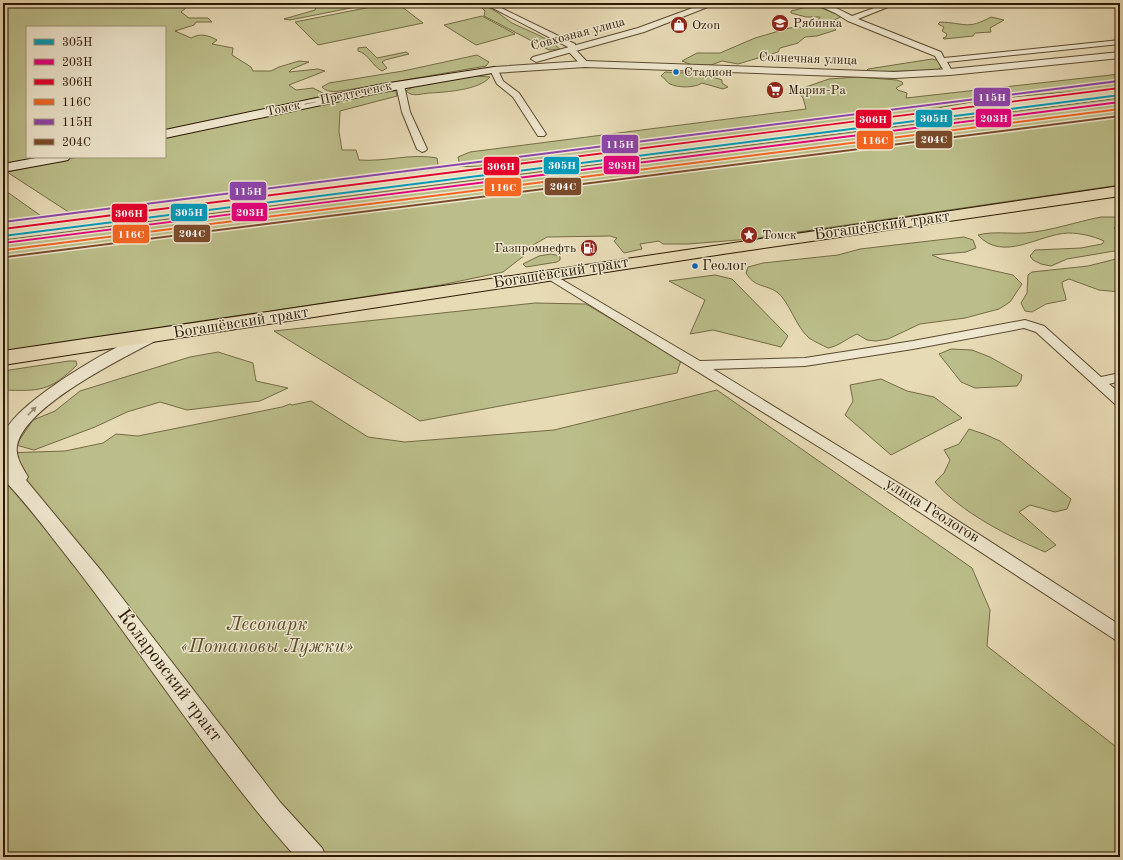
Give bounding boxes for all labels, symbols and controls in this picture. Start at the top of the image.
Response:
school or university icon: Рябинка [770,13,790,33]
street label: Совхозная улица [529,15,627,53]
shop icon: Ozon [669,15,689,35]
place label: Рябинка [793,17,843,30]
place label: Ozon [692,19,720,32]
legend [26,26,166,158]
text: 305Н [62,36,92,49]
street label: Солнечная улица [759,51,858,67]
text: 203Н [62,57,92,69]
place label: Стадион [684,66,732,79]
marker: Стадион [671,67,681,77]
text: 306Н [62,77,92,89]
street label: Томск — Предтеченск [265,79,393,119]
supermarket icon: Мария-Ра [765,80,785,100]
place label: Мария-Ра [788,84,846,97]
line badge: 115Н [973,87,1011,107]
text: 115Н [978,93,1006,104]
text: 116С [62,97,91,109]
line badge: 203Н [975,108,1012,128]
line badge: 306Н [855,109,892,129]
line badge: 305Н [915,109,953,128]
text: 305Н [920,114,948,125]
text: 203Н [980,114,1008,125]
text: 306Н [859,115,887,126]
text: 115Н [62,116,92,129]
line badge: 116С [856,130,894,150]
line badge: 204С [915,130,953,149]
line badge: 115Н [601,134,639,154]
text: 204С [921,135,947,146]
text: 116С [862,136,888,147]
text: 204С [62,137,91,149]
text: 115Н [606,140,634,151]
line badge: 203Н [603,155,640,175]
line badge: 306Н [483,156,520,176]
line badge: 305Н [543,156,580,175]
text: 305Н [548,161,576,172]
text: 203Н [608,161,636,172]
text: 306Н [487,162,515,173]
line badge: 116С [484,177,522,197]
line badge: 204С [544,177,582,196]
line badge: 115Н [229,181,267,201]
text: 204С [550,182,576,193]
text: 116С [490,183,516,194]
text: 115Н [234,187,262,198]
line badge: 203Н [231,202,268,222]
line badge: 306Н [111,203,148,223]
line badge: 305Н [170,203,208,222]
text: 305Н [175,208,203,219]
text: 203Н [236,208,264,219]
text: 306Н [115,209,143,220]
street label: Богашёвский тракт [813,209,951,243]
line badge: 116С [112,224,150,244]
line badge: 204С [173,224,211,243]
place icon: Томск [739,225,759,245]
text: 204С [179,229,205,240]
place label: Томск [762,229,797,242]
text: 116С [118,230,144,241]
fuel station icon: Газпромнефть [579,238,599,258]
place label: Газпромнефть [494,242,576,255]
street label: Богашёвский тракт [492,254,630,292]
place label: Геолог [702,259,747,274]
marker: Геолог [690,261,700,271]
street label: Богашёвский тракт [172,304,310,342]
one-way arrow [27,406,37,416]
street label: улица Геологов [882,476,982,546]
street label: Коларовский тракт [113,606,225,746]
park label: Лесопарк «Потаповы Лужки» [180,616,354,657]

